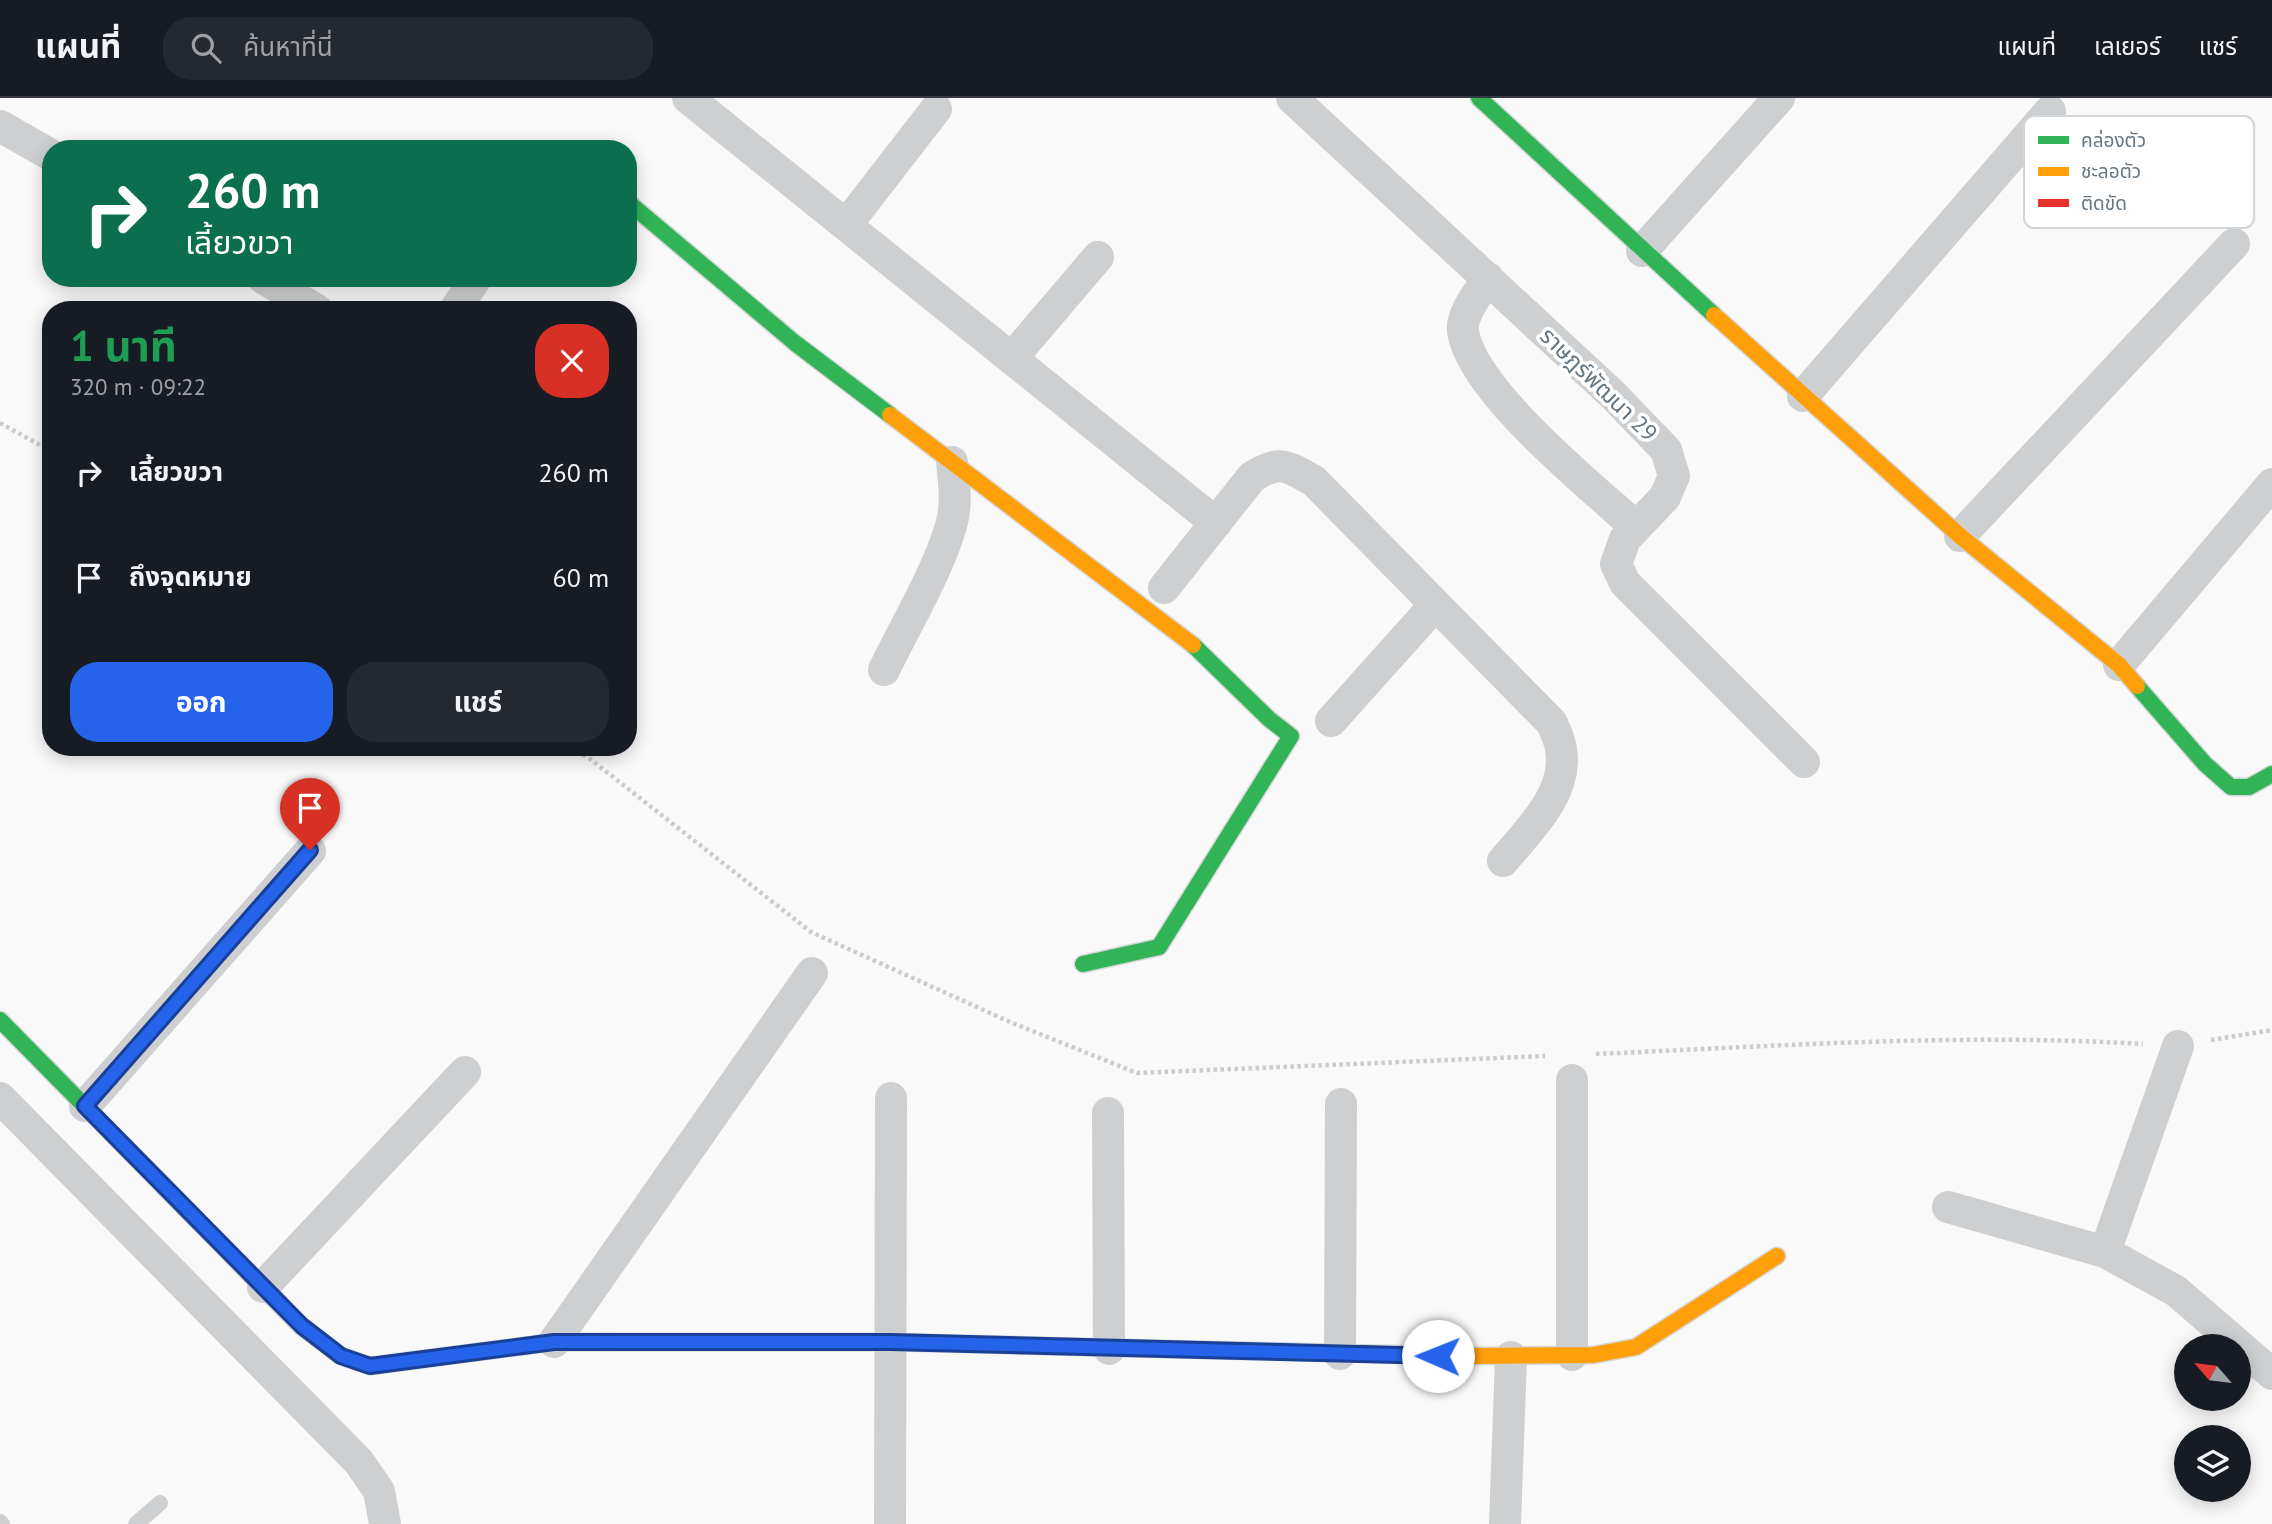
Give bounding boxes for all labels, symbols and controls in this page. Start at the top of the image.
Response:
search box [163,17,653,80]
text: แผนที่ [35,24,121,67]
icon: search [187,29,225,67]
text: ค้นหาที่นี่ [243,30,333,63]
text: แผนที่ [1998,31,2056,62]
text: เลเยอร์ [2094,31,2161,62]
text: แชร์ [2199,31,2237,62]
legend [2024,116,2254,228]
text: คล่องตัว [2081,128,2146,152]
text: 260 m [185,158,320,222]
text: ชะลอตัว [2081,159,2141,183]
icon: right [70,168,161,259]
text: ติดขัด [2081,191,2127,215]
text: เลี้ยวขวา [185,221,293,263]
text: 1 นาที [70,318,177,373]
street label: ราษฎร์พัฒนา 29 [1534,321,1664,447]
button: close [535,324,609,398]
text: 320 m · 09:22 [70,372,206,401]
icon: right [70,454,108,492]
text: เลี้ยวขวา [129,455,223,488]
text: 260 m [538,456,609,489]
icon: arrive [70,559,108,597]
text: ถึงจุดหมาย [129,560,252,593]
text: 60 m [553,561,609,594]
button: ออก [70,662,333,742]
button: แชร์ [347,662,609,742]
pin [280,778,340,850]
icon: arrive [291,789,329,827]
position arrow [1401,1319,1475,1393]
north arrow [2174,1334,2250,1410]
map controls [2174,1334,2251,1502]
button: layers [2174,1425,2251,1502]

